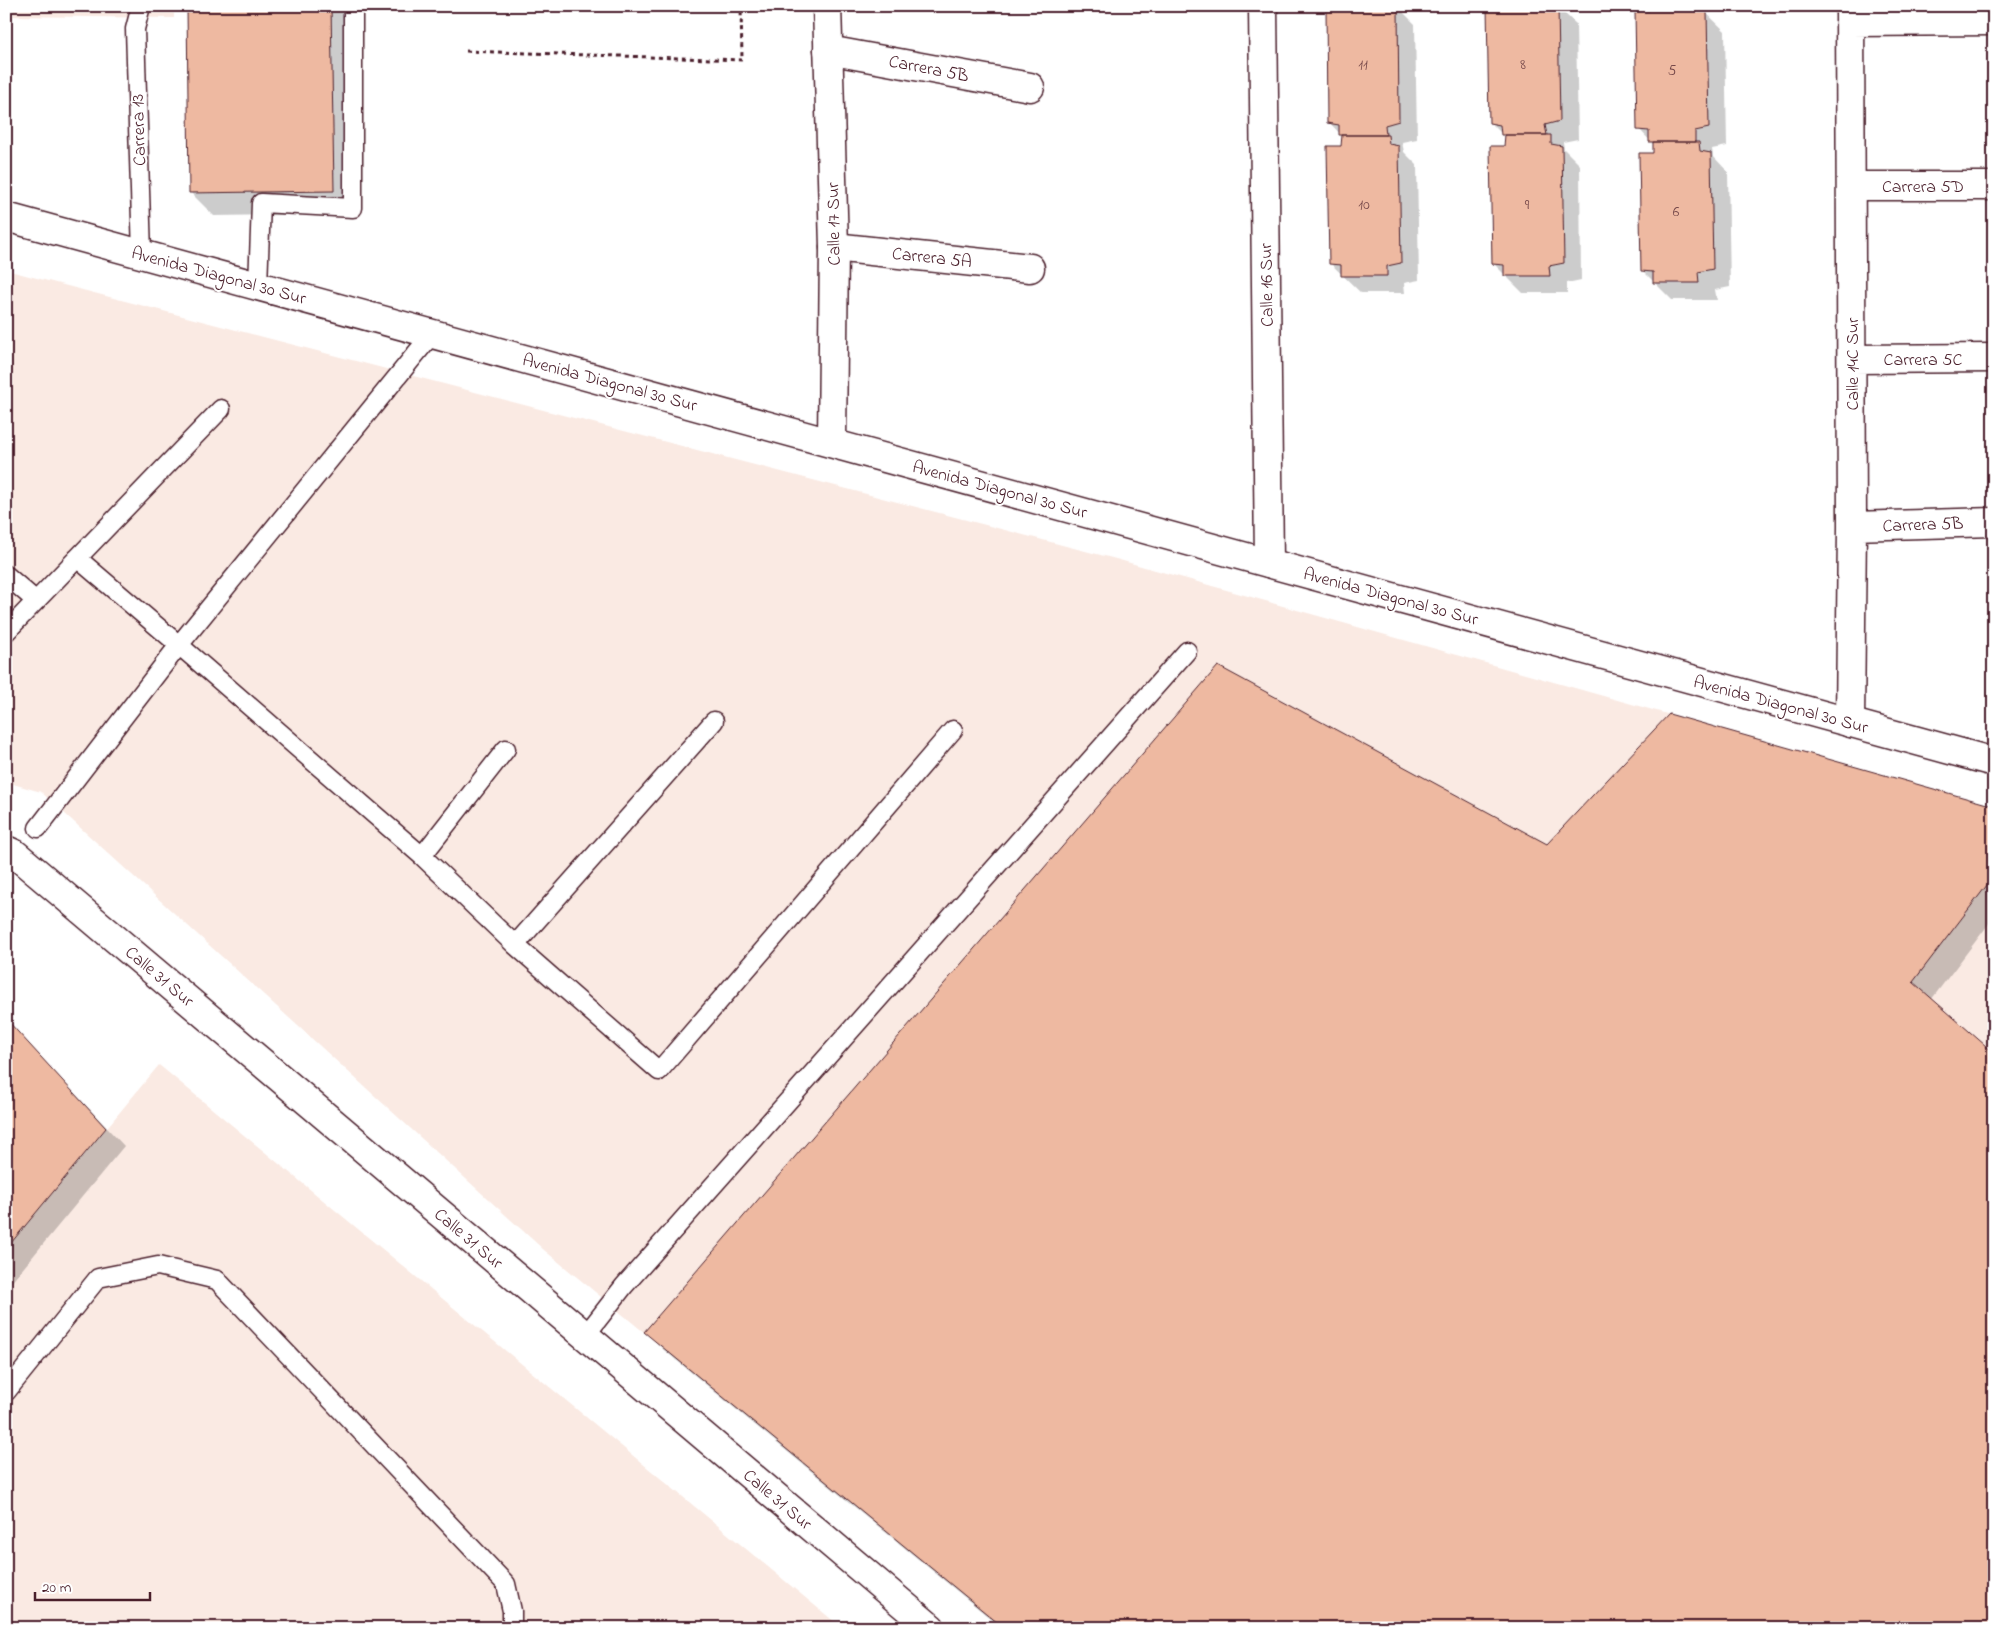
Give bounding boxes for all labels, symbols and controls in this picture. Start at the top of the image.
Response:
street label: Carrera 5B [886,49,971,90]
house number: 11 [1358,54,1368,76]
house number: 8 [1520,54,1526,76]
house number: 5 [1668,60,1677,82]
street label: Carrera 13 [126,94,154,166]
street label: Carrera 5D [1882,175,1964,201]
street label: Calle 17 Sur [821,182,849,266]
house number: 10 [1358,194,1370,216]
house number: 9 [1525,194,1530,216]
house number: 6 [1673,201,1680,223]
street label: Avenida Diagonal 30 Sur [128,241,309,314]
street label: Carrera 5A [891,242,973,276]
street label: Calle 16 Sur [1254,242,1282,327]
street label: Calle 14C Sur [1841,317,1867,411]
street label: Avenida Diagonal 30 Sur [519,348,700,421]
street label: Carrera 5C [1884,348,1963,374]
street label: Avenida Diagonal 30 Sur [909,455,1090,528]
street label: Carrera 5B [1882,512,1964,540]
street label: Avenida Diagonal 30 Sur [1300,562,1481,635]
street label: Avenida Diagonal 30 Sur [1690,670,1871,743]
street label: Calle 31 Sur [118,941,199,1015]
street label: Calle 31 Sur [427,1203,508,1277]
street label: Calle 31 Sur [736,1464,817,1538]
scale bar [35,1569,150,1601]
text: 20 m [42,1577,72,1599]

